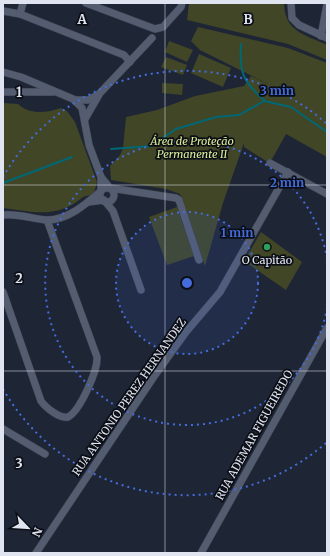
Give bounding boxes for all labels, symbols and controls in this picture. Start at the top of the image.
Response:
text: A [76,11,87,28]
text: B [243,11,253,28]
text: 3 min [260,83,294,98]
text: 1 [16,84,22,101]
park label: Área de Proteção Permanente II [149,134,234,161]
text: 2 min [270,175,304,190]
text: 1 min [221,225,253,240]
marker: O Capitão [262,242,272,252]
place label: O Capitão [242,253,293,267]
text: 2 [15,270,23,287]
centre of rings [180,276,194,290]
street label: RUA ANTONIO PEREZ HERNANDEZ [69,315,189,479]
street label: RUA ADEMAR FIGUEIREDO [212,367,296,503]
text: 3 [15,455,23,472]
north arrow [8,508,48,548]
text: N [29,525,45,539]

